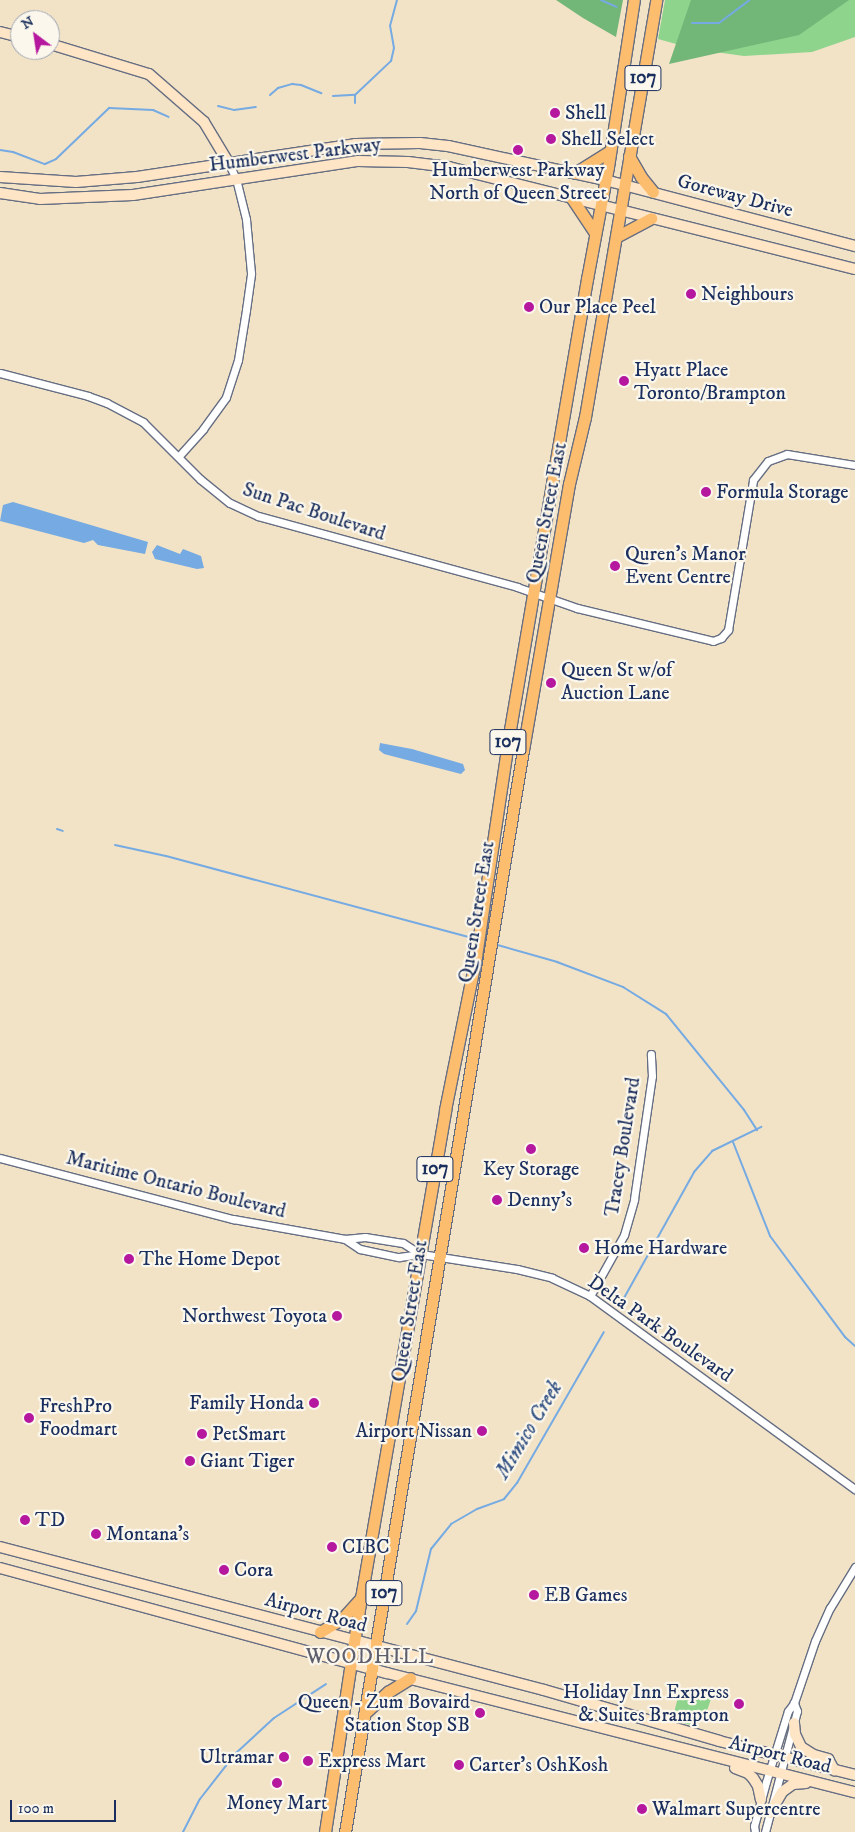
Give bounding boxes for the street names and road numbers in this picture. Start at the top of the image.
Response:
road number: 107 [624,62,662,94]
street label: Humberwest Parkway [208,133,382,177]
street label: Goreway Drive [675,169,795,223]
street label: Queen Street East [522,440,572,586]
street label: Sun Pac Boulevard [240,478,388,546]
road number: 107 [489,726,527,759]
street label: Queen Street East [454,839,500,985]
street label: Tracey Boulevard [600,1076,646,1218]
street label: Maritime Ontario Boulevard [64,1146,288,1224]
road number: 107 [416,1152,454,1186]
street label: Queen Street East [387,1238,433,1384]
street label: Delta Park Boulevard [583,1270,737,1388]
road number: 107 [365,1576,403,1610]
street label: Airport Road [262,1588,370,1638]
street label: Airport Road [726,1731,834,1779]

